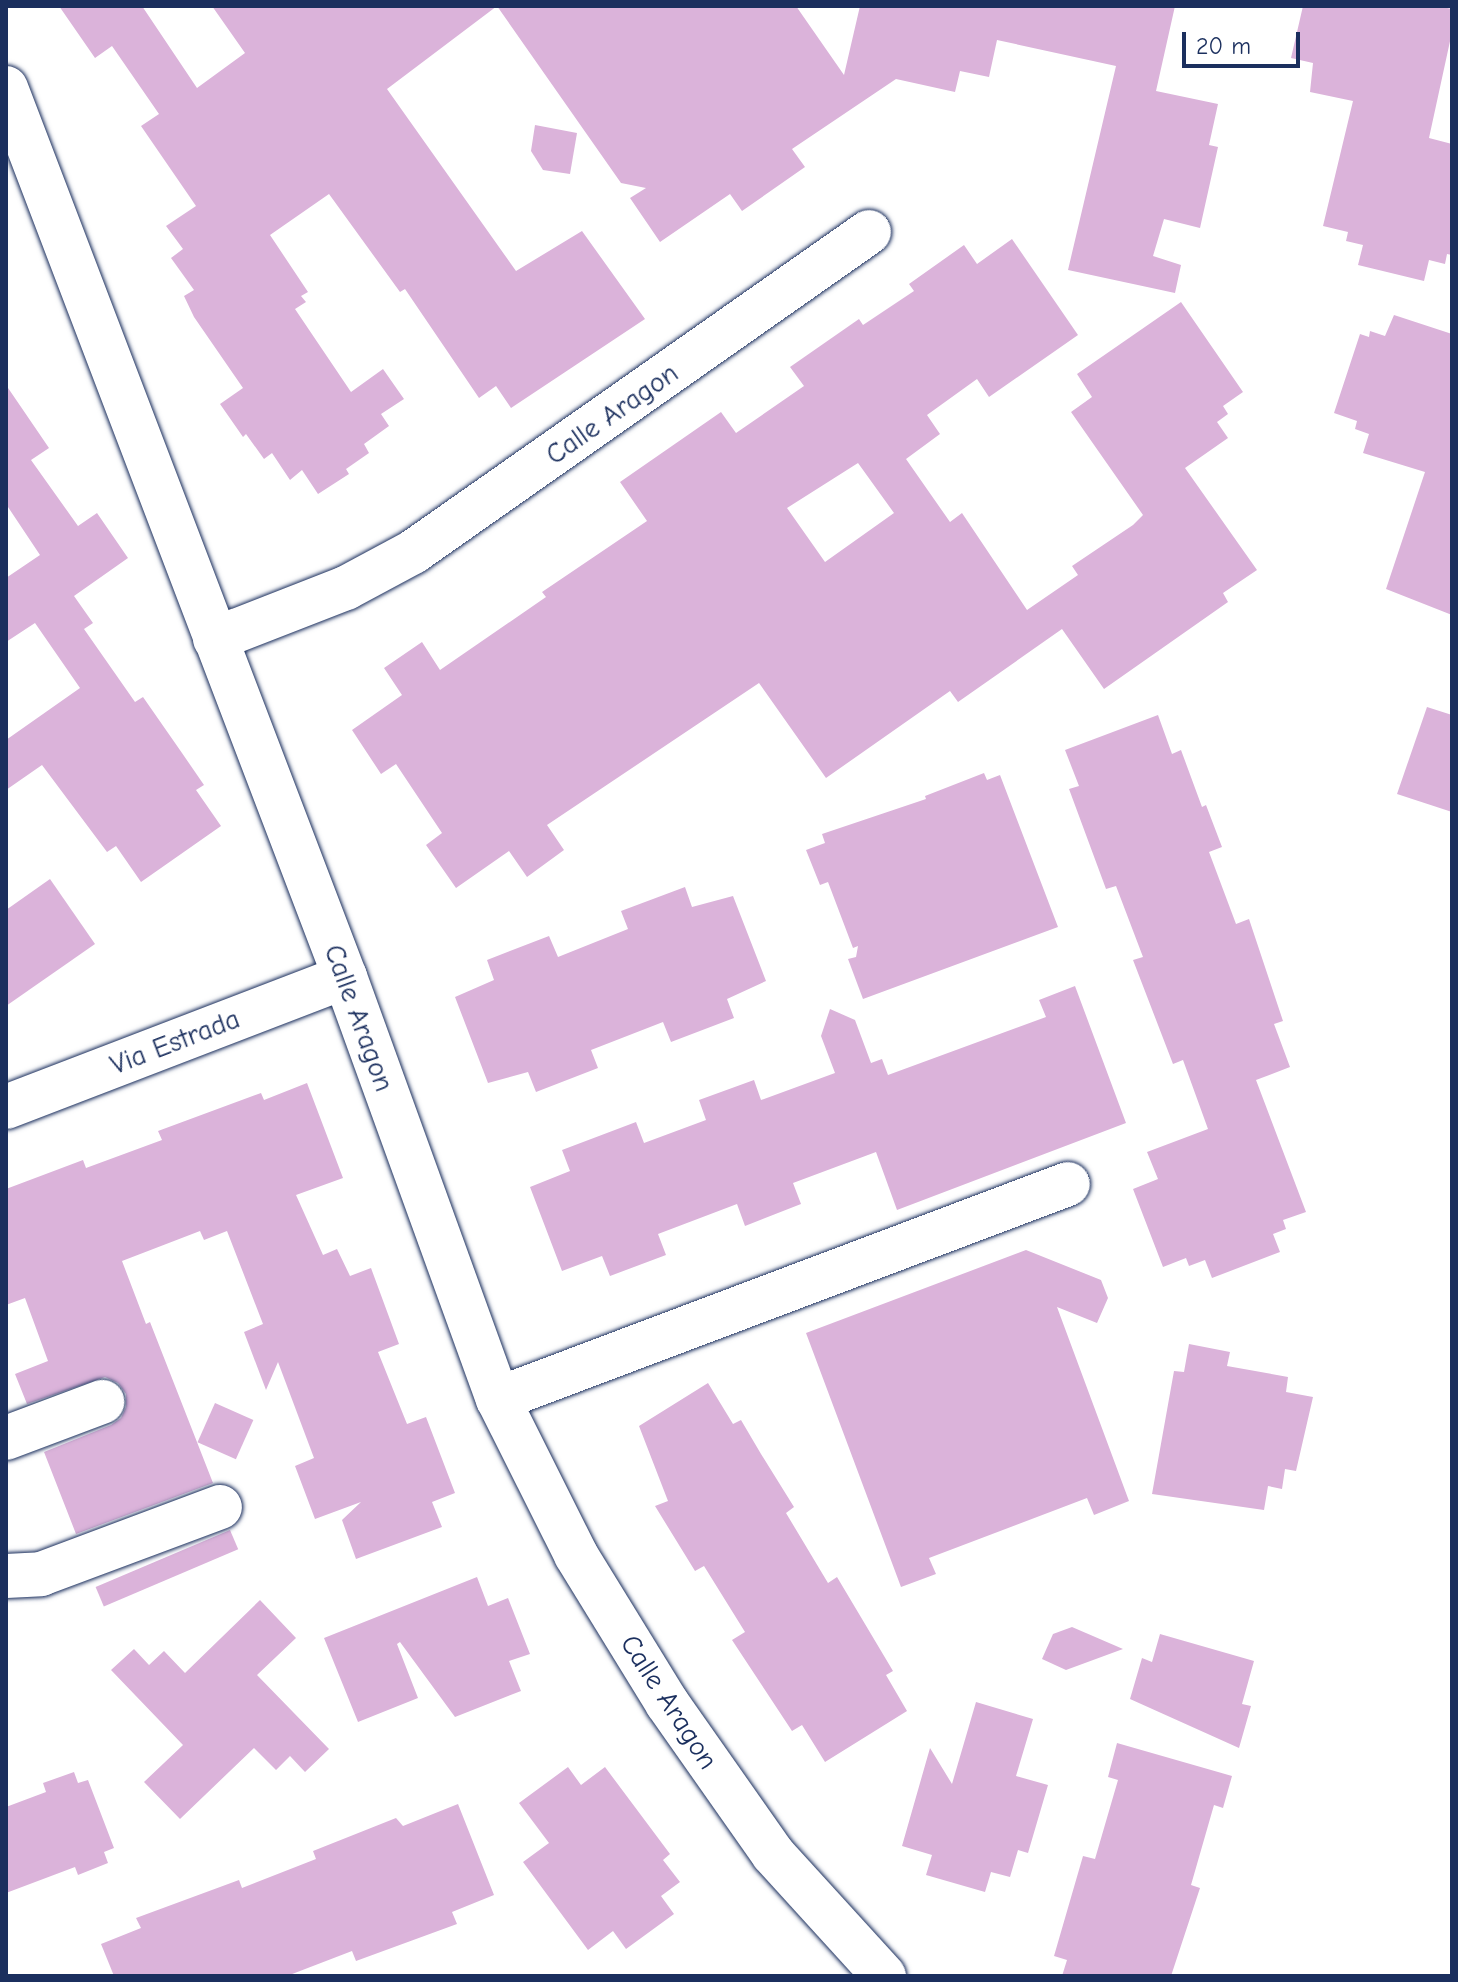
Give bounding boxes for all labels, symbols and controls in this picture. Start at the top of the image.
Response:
scale bar [1186,16,1304,66]
text: 20 m [1196,32,1251,60]
street label: Calle Aragon [539,356,685,472]
street label: Calle Aragon [317,940,401,1096]
street label: Via Estrada [105,1002,245,1082]
street label: Calle Aragon [613,1628,725,1776]

